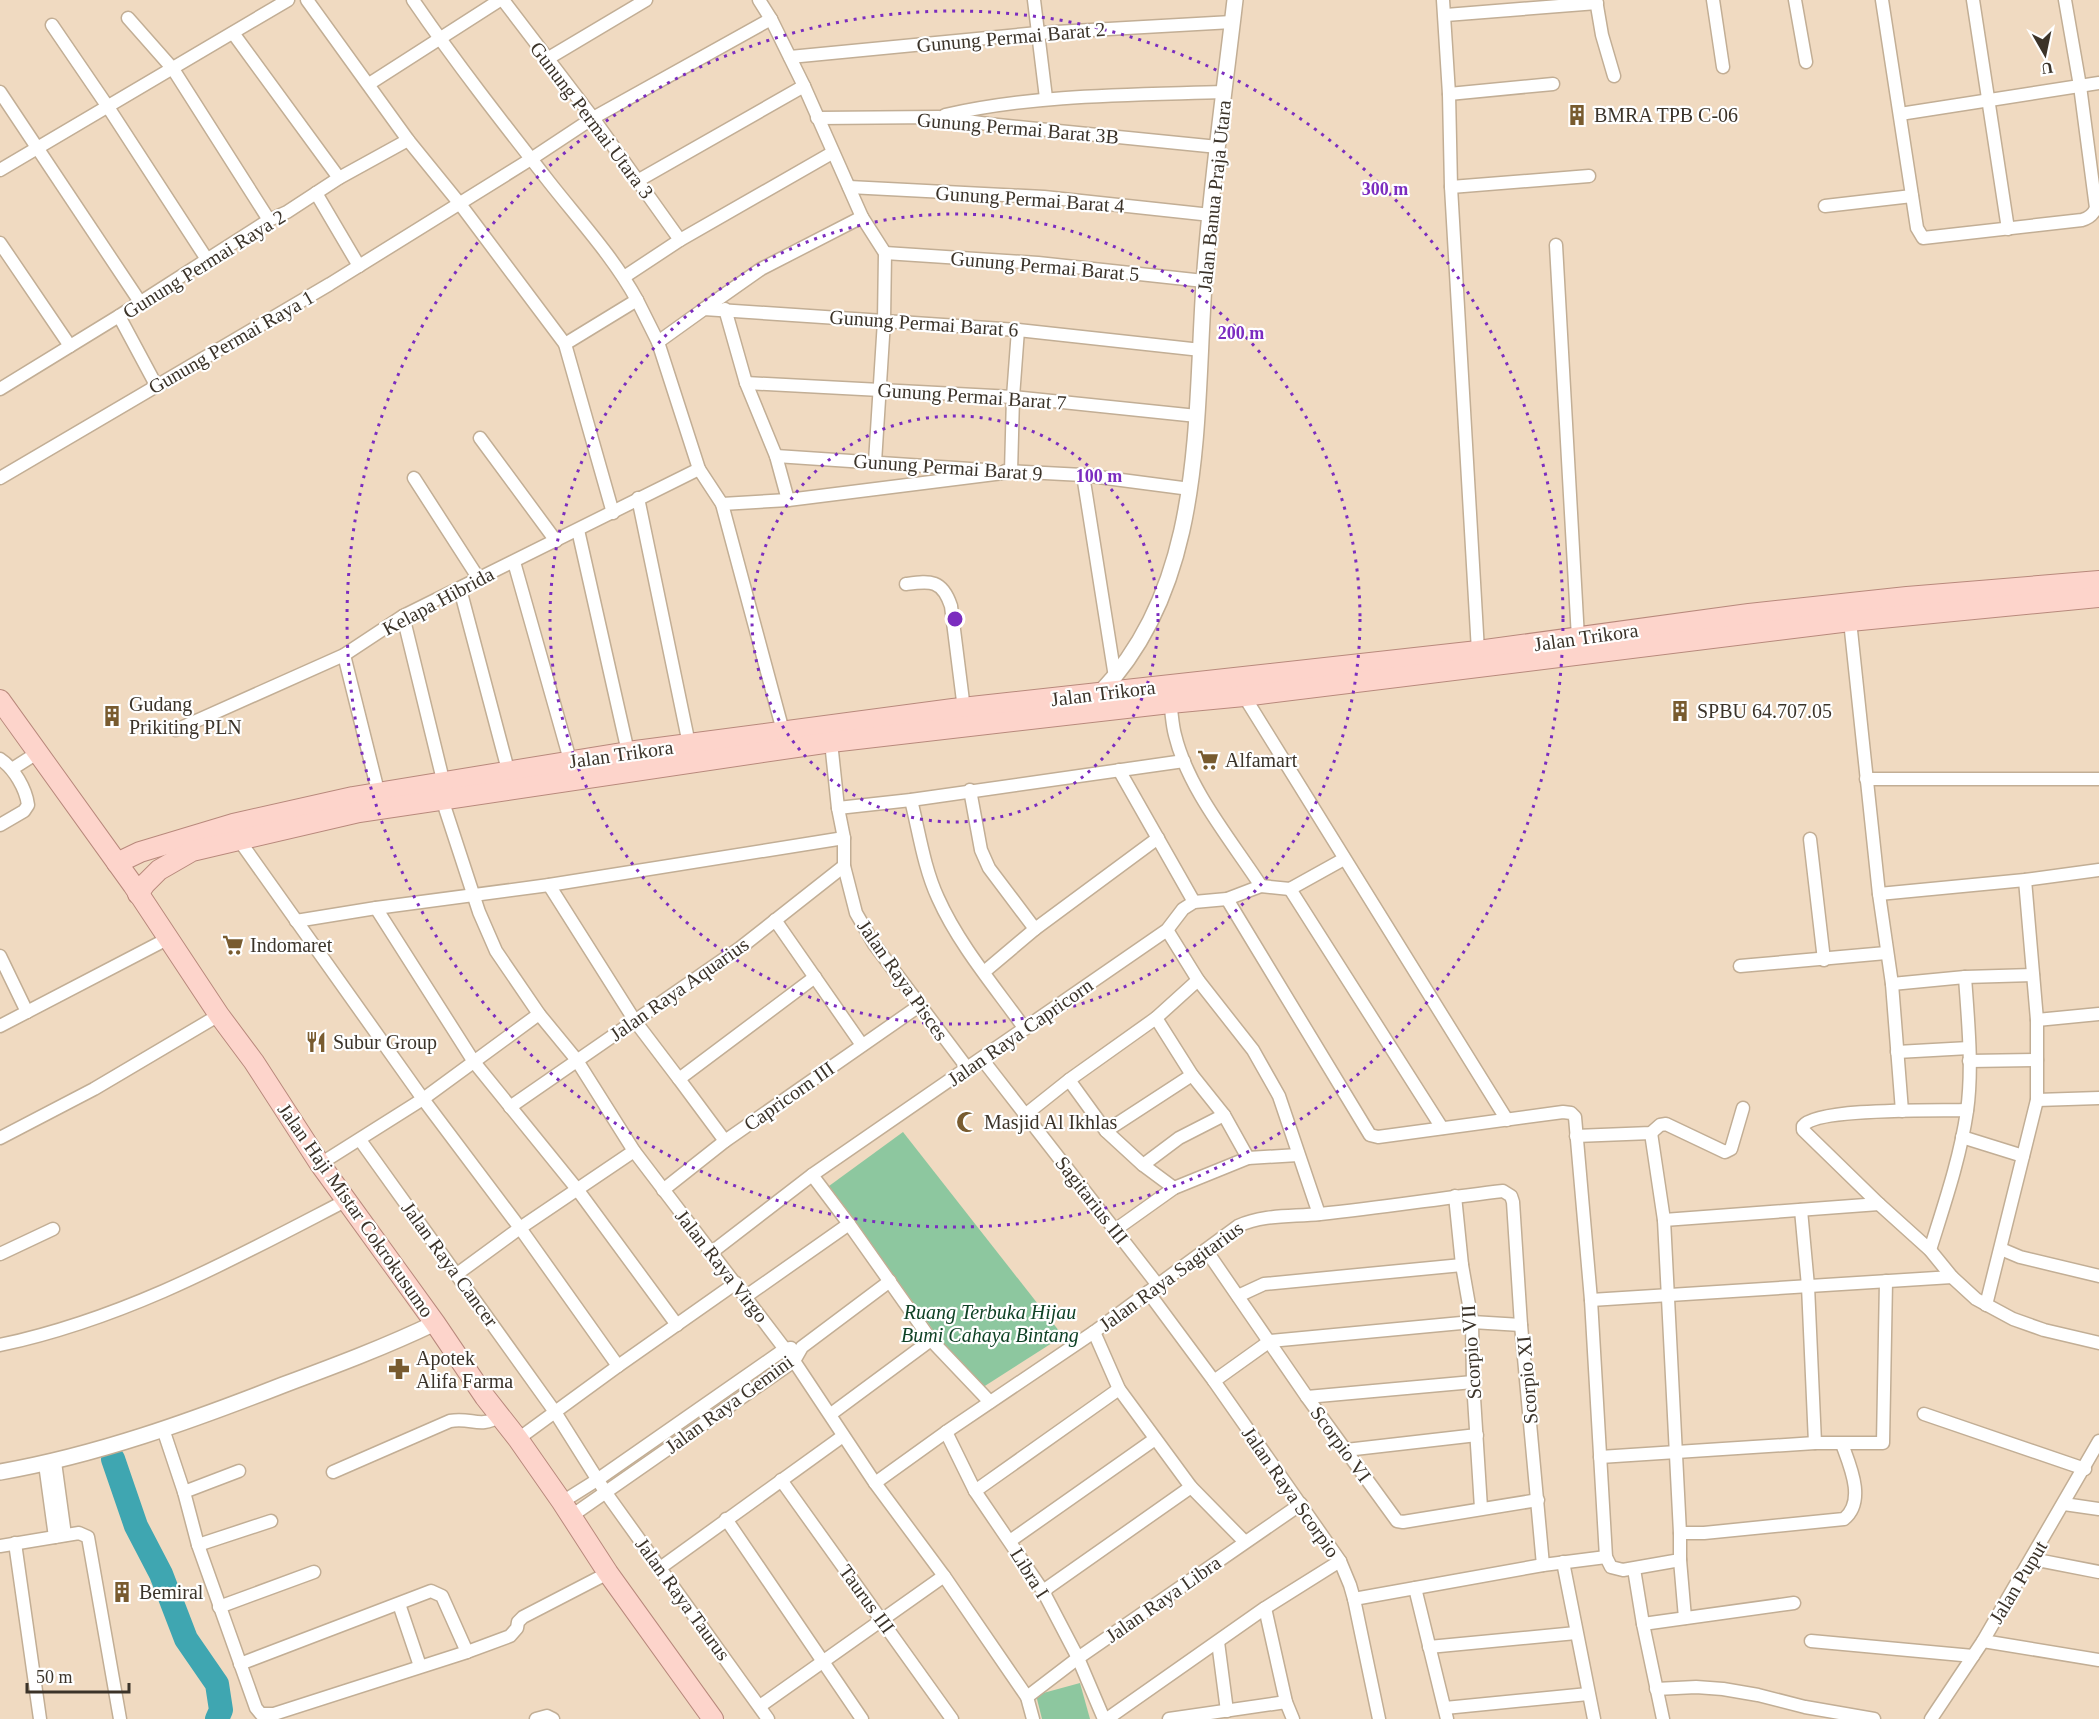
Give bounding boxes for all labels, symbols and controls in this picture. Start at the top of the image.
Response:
street label: Gunung Permai Barat 2 [916,18,1106,57]
north arrow [2015,24,2075,84]
street label: Gunung Permai Utara 3 [525,37,658,203]
text: U [2040,59,2054,78]
street label: Jalan Banua Praja Utara [1193,99,1236,293]
building icon: BMRA TPB C-06 [1565,103,1589,127]
place label: BMRA TPB C-06 [1594,104,1738,126]
street label: Gunung Permai Barat 3B [916,108,1120,149]
text: 300 m [1362,179,1408,199]
street label: Gunung Permai Barat 4 [935,181,1125,218]
street label: Gunung Permai Raya 2 [119,205,290,324]
street label: Gunung Permai Barat 5 [950,247,1140,286]
street label: Gunung Permai Raya 1 [144,286,318,399]
street label: Gunung Permai Barat 6 [829,305,1019,342]
text: 200 m [1218,323,1264,343]
street label: Gunung Permai Barat 7 [877,378,1067,415]
street label: Gunung Permai Barat 9 [853,449,1043,486]
text: 100 m [1076,466,1122,486]
street label: Kelapa Hibrida [379,562,498,640]
centre of rings [945,609,965,629]
street label: Jalan Trikora [1532,619,1640,655]
street label: Jalan Trikora [1050,676,1157,710]
place label: Gudang Prikiting PLN [129,693,242,739]
building icon: SPBU 64.707.05 [1668,699,1692,723]
place label: SPBU 64.707.05 [1697,700,1832,722]
building icon: Gudang Prikiting PLN [100,704,124,728]
street label: Jalan Trikora [567,736,675,772]
supermarket icon: Alfamart [1196,748,1220,772]
place label: Alfamart [1225,749,1298,771]
street label: Jalan Raya Pisces [852,915,953,1045]
supermarket icon: Indomaret [221,933,245,957]
street label: Jalan Raya Aquarius [605,933,753,1046]
place label: Indomaret [250,934,333,956]
street label: Jalan Raya Capricorn [943,974,1097,1091]
restaurant icon: Subur Group [304,1030,328,1054]
place label: Subur Group [333,1031,437,1054]
street label: Capricorn III [740,1057,839,1136]
street label: Jalan Haji Mistar Cokrokusumo [273,1099,438,1322]
mosque icon: Masjid Al Ikhlas [955,1110,979,1134]
place label: Masjid Al Ikhlas [984,1111,1118,1134]
street label: Sagitarius III [1050,1152,1133,1249]
street label: Jalan Raya Cancer [397,1197,503,1332]
street label: Jalan Raya Virgo [670,1205,773,1327]
street label: Jalan Raya Sagitarius [1095,1216,1248,1336]
park label: Ruang Terbuka Hijau Bumi Cahaya Bintang [901,1301,1079,1347]
street label: Scorpio VII [1457,1304,1486,1400]
street label: Scorpio XI [1512,1335,1543,1425]
place label: Apotek Alifa Farma [416,1347,513,1392]
street label: Jalan Raya Gemini [661,1350,798,1458]
pharmacy icon: Apotek Alifa Farma [387,1357,411,1381]
street label: Scorpio VI [1305,1402,1376,1487]
street label: Jalan Raya Scorpio [1237,1422,1344,1562]
street label: Jalan Raya Taurus [630,1533,735,1665]
street label: Jalan Puput [1985,1536,2052,1628]
street label: Libra I [1006,1544,1054,1602]
street label: Jalan Raya Libra [1101,1551,1225,1648]
street label: Taurus III [835,1561,899,1637]
building icon: Bemiral [110,1580,134,1604]
place label: Bemiral [139,1581,204,1603]
scale bar [27,1656,129,1694]
text: 50 m [36,1667,73,1687]

